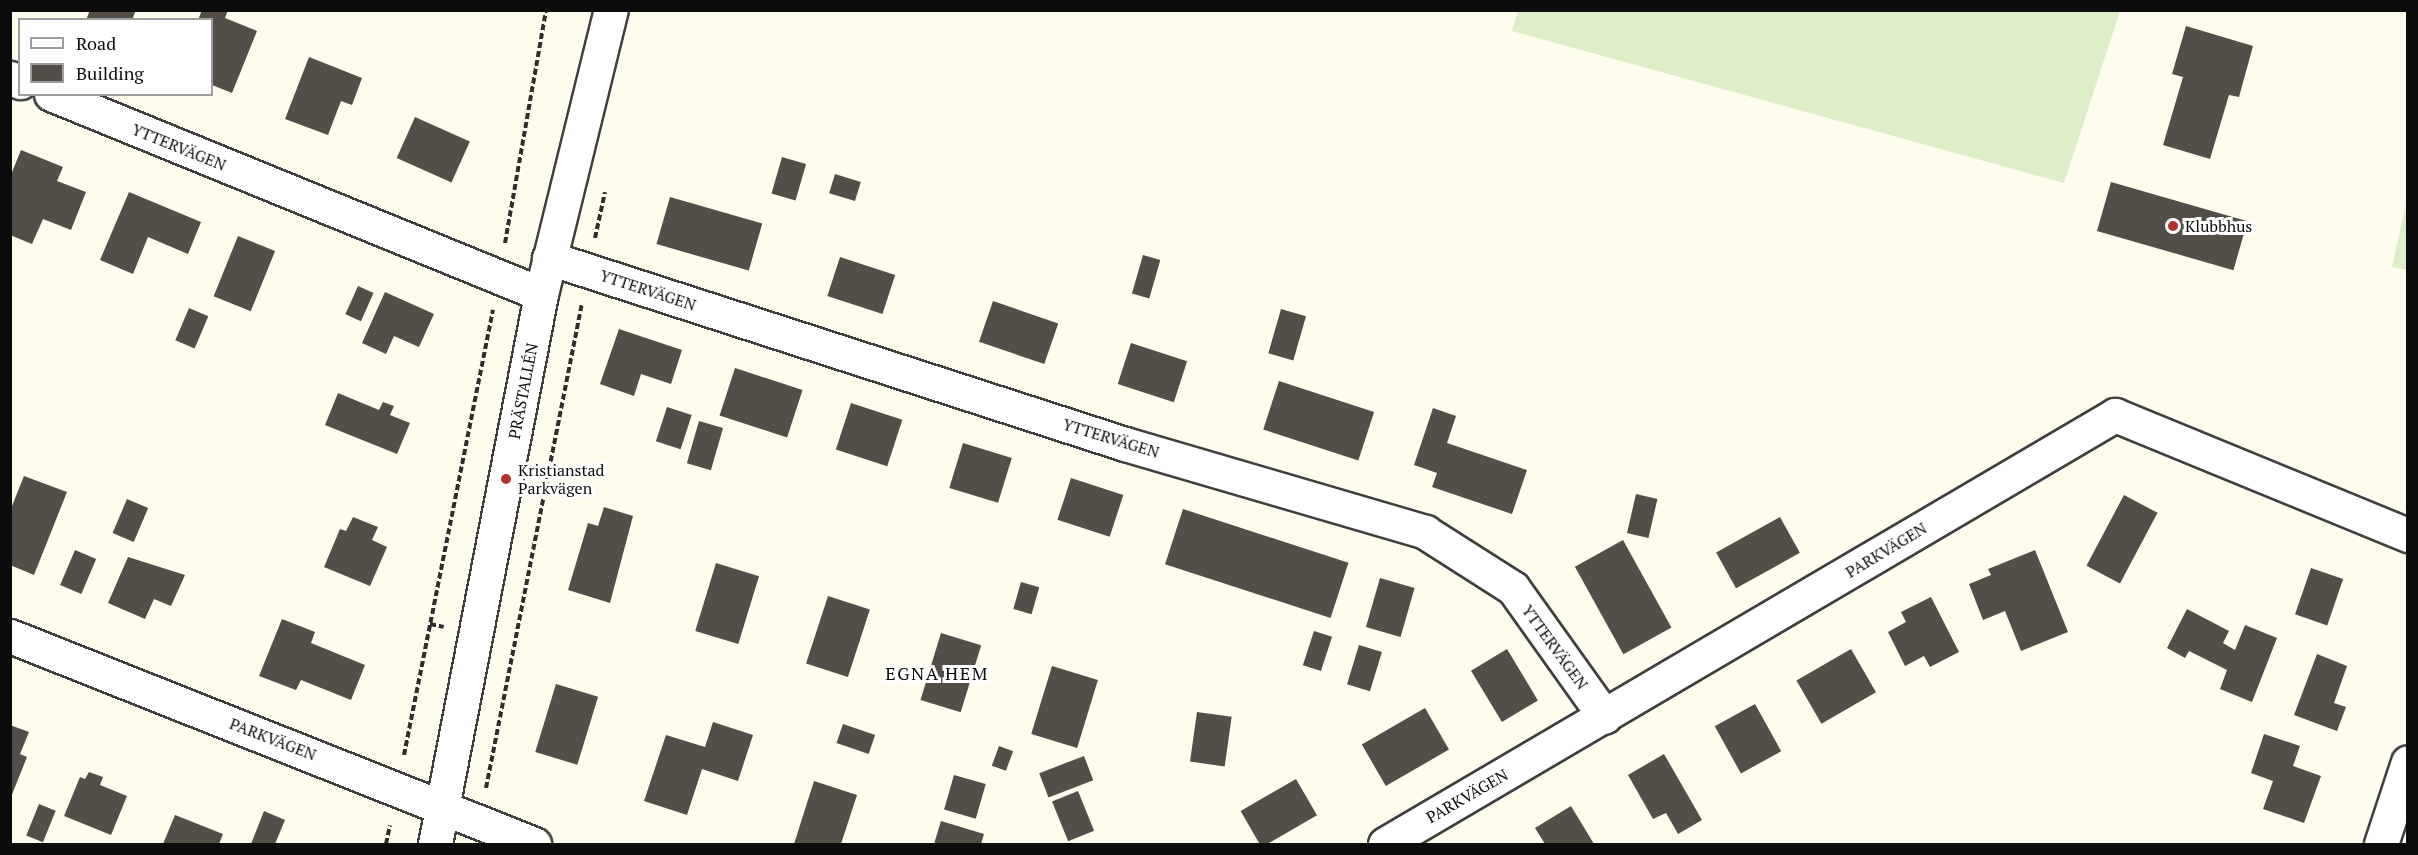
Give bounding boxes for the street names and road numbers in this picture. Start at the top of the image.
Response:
street label: YTTERVÄGEN [129,119,229,175]
street label: YTTERVÄGEN [598,265,698,315]
street label: PRÄSTALLÉN [504,341,542,441]
street label: YTTERVÄGEN [1060,414,1162,462]
street label: PARKVÄGEN [1842,518,1930,582]
street label: YTTERVÄGEN [1518,601,1592,693]
street label: PARKVÄGEN [227,714,319,764]
street label: PARKVÄGEN [1423,765,1511,827]

